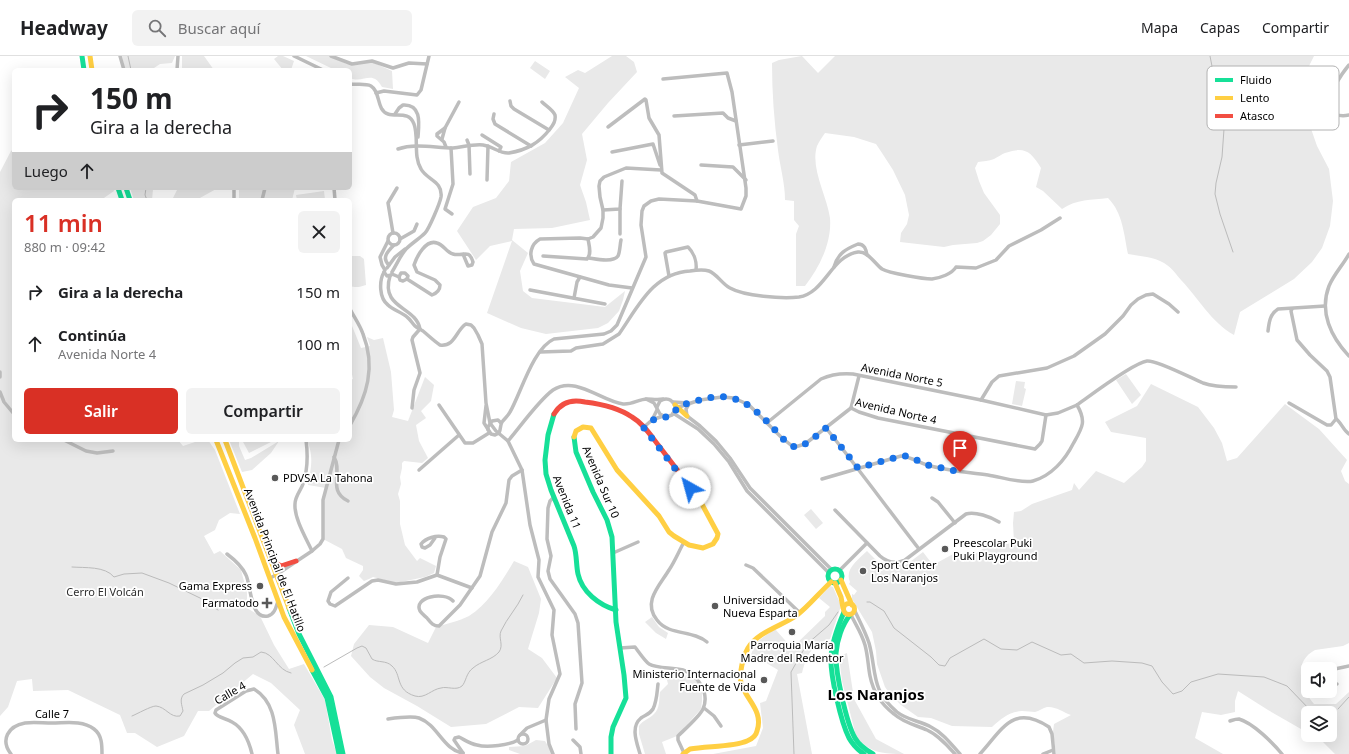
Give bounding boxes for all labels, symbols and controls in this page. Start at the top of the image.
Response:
search box [132,10,412,46]
text: Headway [20,15,108,41]
icon: search [146,17,168,39]
text: Buscar aquí [178,18,260,38]
text: Mapa [1141,18,1178,37]
text: Capas [1200,18,1240,37]
text: Compartir [1262,18,1329,37]
legend [1207,66,1339,130]
text: Fluido [1240,72,1272,87]
text: 150 m [90,79,173,117]
icon: right [24,84,76,136]
text: Lento [1240,90,1270,105]
text: Atasco [1240,108,1275,123]
text: Gira a la derecha [90,115,232,139]
icon: ahead [76,160,98,182]
text: Luego [24,161,68,181]
text: 11 min [24,206,103,239]
button: close [298,211,340,253]
text: 880 m · 09:42 [24,238,105,256]
icon: right [24,281,46,303]
text: Gira a la derecha [58,282,183,302]
text: 150 m [296,282,340,302]
text: Continúa [58,325,126,345]
icon: ahead [24,333,46,355]
text: 100 m [296,334,340,354]
text: Avenida Norte 4 [58,345,156,363]
street label: Avenida Norte 5 [860,359,944,390]
button: Salir [24,388,178,434]
button: Compartir [186,388,340,434]
street label: Avenida Norte 4 [854,394,939,427]
pin [943,431,977,472]
icon: arrive [949,437,971,459]
street label: Avenida Sur 10 [579,443,623,520]
position arrow [669,467,711,509]
place label: PDVSA La Tahona [283,470,373,485]
marker: PDVSA La Tahona [270,473,280,483]
street label: Avenida 11 [550,473,585,531]
street label: Avenida Principal de El Hatillo [241,486,310,634]
place label: Preescolar Puki Puki Playground [953,535,1037,563]
marker: Preescolar Puki Puki Playground [940,544,950,554]
place label: Sport Center Los Naranjos [871,557,938,585]
marker: Sport Center Los Naranjos [858,566,868,576]
place label: Gama Express [179,578,252,593]
marker: Gama Express [255,581,265,591]
park label: Cerro El Volcán [66,584,144,599]
place label: Universidad Nueva Esparta [723,592,798,620]
place label: Farmatodo [202,595,259,610]
marker: Farmatodo [262,598,272,608]
marker: Universidad Nueva Esparta [710,601,720,611]
marker: Parroquia María Madre del Redentor [787,627,797,637]
place label: Parroquia María Madre del Redentor [741,637,844,665]
map controls [1301,662,1337,742]
button: sound [1301,662,1337,698]
place label: Ministerio Internacional Fuente de Vida [632,666,756,694]
marker: Ministerio Internacional Fuente de Vida [759,675,769,685]
street label: Calle 4 [211,677,249,708]
district label: Los Naranjos [828,684,924,704]
street label: Calle 7 [35,706,69,721]
button: layers [1301,706,1337,742]

